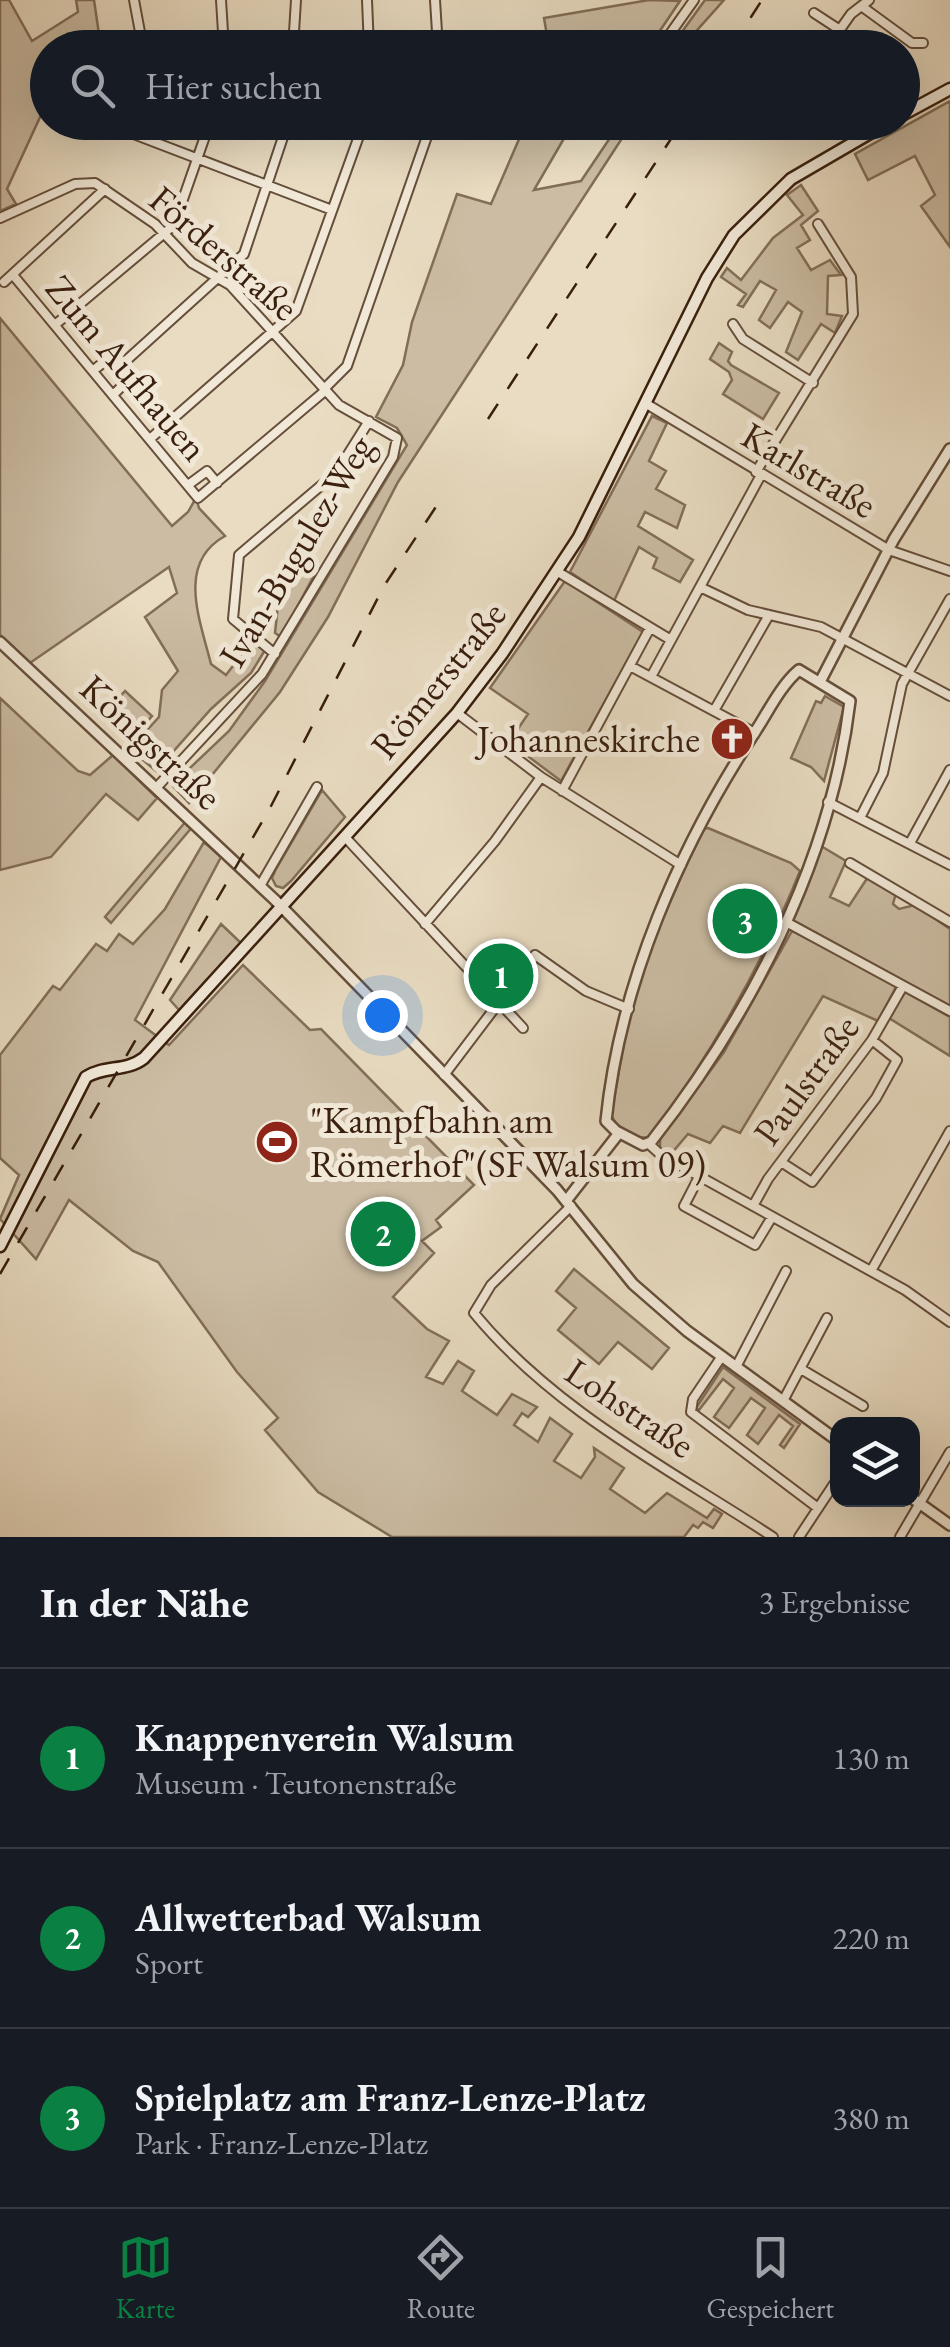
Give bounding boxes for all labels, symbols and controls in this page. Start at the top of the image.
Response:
search box [30,30,920,140]
icon: search [65,58,120,113]
text: Hier suchen [145,61,322,110]
street label: Förderstraße [139,174,309,331]
street label: Zum Aufhauen [35,265,219,471]
street label: Karlstraße [733,410,886,529]
street label: Ivan-Bugulez-Weg [207,425,384,676]
street label: Römerstraße [359,591,516,769]
street label: Königstraße [70,663,233,820]
place label: Johanneskirche [474,714,700,763]
church icon: Johanneskirche [709,716,755,762]
pin: 3 [712,884,778,958]
pin: 1 [468,938,534,1014]
your location [357,990,408,1041]
street label: Paulstraße [742,1005,869,1155]
place label: "Kampfbahn am Römerhof"(SF Walsum 09) [310,1095,706,1188]
sports icon: "Kampfbahn am Römerhof"(SF Walsum 09) [254,1119,300,1165]
pin: 2 [350,1196,416,1272]
street label: Lohstraße [556,1346,705,1469]
map controls [830,1417,920,1507]
button: layers [830,1417,920,1507]
text: In der Nähe [40,1575,249,1630]
text: 3 Ergebnisse [759,1581,910,1623]
text: Knappenverein Walsum [135,1713,514,1762]
text: 1 [64,1737,81,1779]
text: 130 m [833,1737,910,1779]
text: Museum · Teutonenstraße [135,1762,457,1804]
text: Allwetterbad Walsum [135,1893,482,1942]
text: 2 [64,1917,81,1959]
text: 220 m [833,1917,910,1959]
text: Sport [135,1942,203,1984]
text: Spielplatz am Franz-Lenze-Platz [135,2073,646,2122]
text: 3 [64,2097,81,2139]
text: 380 m [833,2097,910,2139]
text: Park · Franz-Lenze-Platz [135,2122,428,2164]
tab: Karte [116,2230,175,2326]
tab: Route [407,2230,475,2326]
tab: Gespeichert [707,2230,834,2326]

